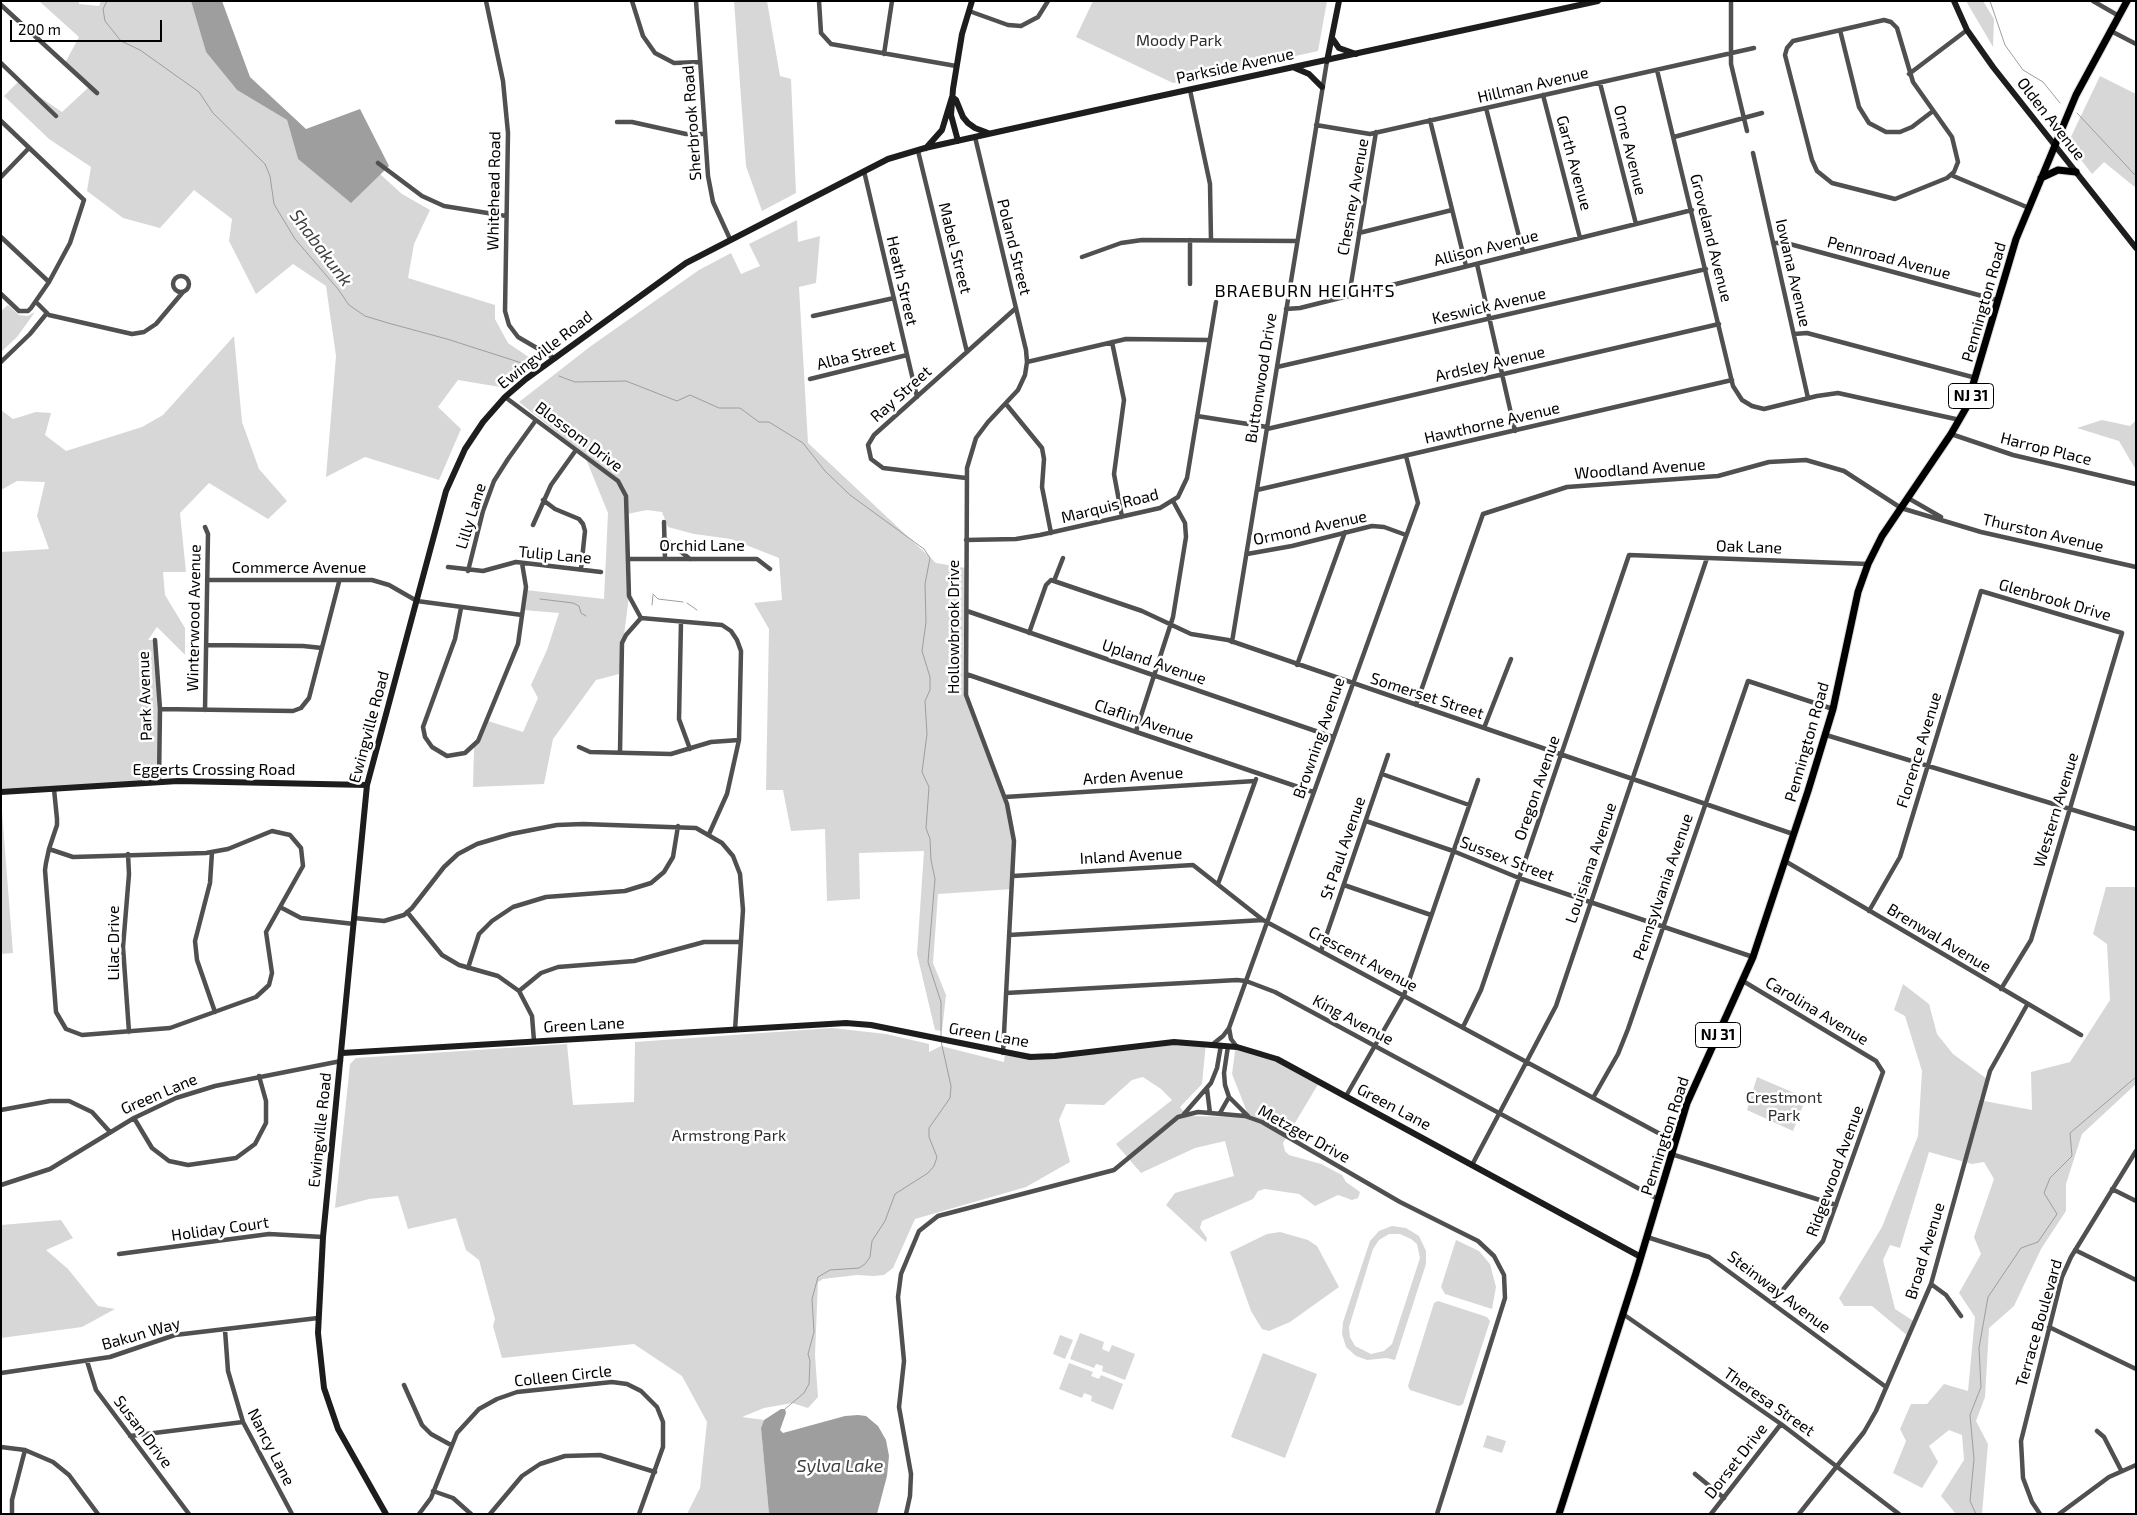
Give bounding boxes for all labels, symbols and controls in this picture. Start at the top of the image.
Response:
scale bar [12,10,165,42]
text: 200 m [18,20,61,38]
park label: Moody Park [1136,31,1222,51]
street label: Parkside Avenue [1174,44,1296,88]
street label: Hillman Avenue [1476,63,1590,107]
street label: Sherbrook Road [678,65,706,181]
street label: Olden Avenue [2013,74,2089,164]
street label: Orne Avenue [1610,103,1650,197]
street label: Garth Avenue [1552,113,1596,213]
street label: Whitehead Road [483,131,505,251]
street label: Chesney Avenue [1333,137,1373,257]
street label: Groveland Avenue [1686,172,1736,304]
street label: Poland Street [993,197,1035,297]
street label: Mabel Street [934,200,976,296]
water label: Shabakunk [285,205,357,291]
street label: Iowana Avenue [1771,217,1815,329]
street label: Allison Avenue [1432,226,1540,270]
street label: Pennroad Avenue [1825,232,1953,284]
street label: Heath Street [882,234,922,328]
street label: Pennington Road [1958,240,2010,364]
district label: BRAEBURN HEIGHTS [1212,280,1398,302]
street label: Keswick Avenue [1430,284,1548,328]
street label: Ewingville Road [494,307,596,393]
street label: Buttonwood Drive [1241,311,1281,445]
street label: Alba Street [815,336,897,374]
street label: Ardsley Avenue [1433,342,1547,386]
street label: Ray Street [867,362,935,426]
road number: NJ 31 [1948,384,1994,408]
street label: Blossom Drive [531,398,627,476]
street label: Hawthorne Avenue [1422,398,1562,448]
street label: Harrop Place [1998,428,2094,470]
street label: Woodland Avenue [1574,455,1706,483]
street label: Lilly Lane [452,481,490,551]
street label: Marquis Road [1059,485,1161,527]
street label: Ormond Avenue [1251,507,1369,549]
street label: Thurston Avenue [1980,510,2106,556]
street label: Orchid Lane [659,536,745,556]
street label: Oak Lane [1716,536,1782,558]
street label: Tulip Lane [518,542,592,568]
street label: Winterwood Avenue [183,544,205,692]
street label: Commerce Avenue [232,558,366,578]
street label: Hollowbrook Drive [944,560,964,694]
street label: Glenbrook Drive [1997,575,2113,625]
street label: Upland Avenue [1099,635,1209,689]
street label: Park Avenue [134,651,156,741]
street label: Ewingville Road [345,669,393,785]
street label: Somerset Street [1368,669,1486,723]
street label: Browning Avenue [1289,675,1349,801]
street label: Pennington Road [1781,680,1833,804]
street label: Florence Avenue [1892,690,1946,810]
street label: Claflin Avenue [1092,695,1196,747]
street label: Oregon Avenue [1510,733,1564,843]
street label: Western Avenue [2029,750,2083,870]
street label: Eggerts Crossing Road [133,760,295,780]
street label: Arden Avenue [1082,763,1184,789]
street label: St Paul Avenue [1316,794,1370,902]
street label: Louisiana Avenue [1561,800,1621,926]
street label: Pennsylvania Avenue [1629,811,1697,963]
street label: Sussex Street [1457,832,1557,886]
street label: Inland Avenue [1079,844,1183,868]
street label: Brenwal Avenue [1884,899,1994,977]
street label: Lilac Drive [104,905,124,981]
street label: Crescent Avenue [1305,922,1421,996]
street label: Carolina Avenue [1762,973,1872,1049]
street label: King Avenue [1309,991,1397,1049]
street label: Green Lane [543,1013,625,1037]
street label: Green Lane [947,1018,1031,1052]
road number: NJ 31 [1696,1022,1740,1048]
street label: Green Lane [118,1069,200,1119]
street label: Ewingville Road [304,1072,336,1188]
street label: Pennington Road [1637,1074,1693,1198]
street label: Green Lane [1354,1079,1434,1135]
park label: Crestmont Park [1746,1088,1822,1126]
street label: Metzger Drive [1255,1101,1353,1167]
street label: Ridgewood Avenue [1802,1103,1868,1239]
park label: Armstrong Park [672,1126,786,1146]
street label: Broad Avenue [1901,1200,1949,1302]
street label: Holiday Court [170,1213,270,1245]
street label: Steinway Avenue [1724,1247,1834,1337]
street label: Terrace Boulevard [2012,1257,2066,1389]
street label: Bakun Way [99,1314,183,1354]
street label: Colleen Circle [513,1361,613,1391]
street label: Theresa Street [1720,1363,1818,1441]
street label: Susan Drive [109,1392,177,1472]
street label: Nancy Lane [243,1405,299,1489]
street label: Dorset Drive [1701,1419,1771,1503]
water label: Sylva Lake [797,1455,883,1477]

